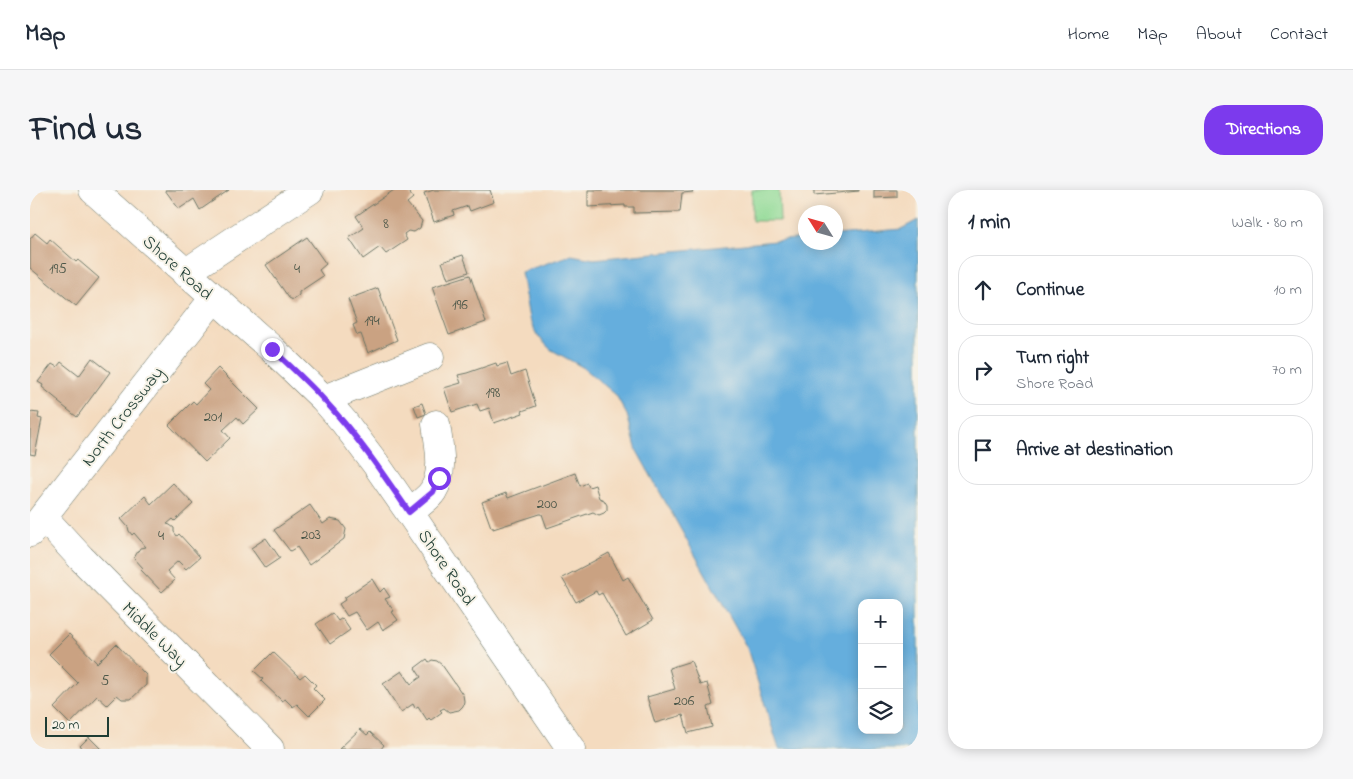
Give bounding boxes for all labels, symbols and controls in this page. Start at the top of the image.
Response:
text: Map [25,17,66,52]
text: Home [1068,22,1109,48]
text: Map [1137,22,1168,48]
text: About [1196,22,1242,48]
text: Contact [1270,22,1328,48]
text: Find us [30,105,142,156]
button: Directions [1204,105,1323,155]
north arrow [798,205,843,250]
text: 1 min [968,208,1010,238]
text: Walk · 80 m [1232,211,1303,235]
house number: 8 [383,213,389,235]
street label: Shore Road [136,230,218,307]
house number: 195 [49,258,67,280]
house number: 4 [294,258,300,280]
icon: ahead [969,276,997,304]
text: Continue [1016,277,1084,304]
text: 10 m [1274,278,1302,302]
house number: 196 [452,294,468,316]
house number: 194 [364,310,380,332]
route end [261,338,284,361]
text: Turn right [1016,345,1089,372]
icon: right [969,356,997,384]
text: 70 m [1272,358,1302,382]
street label: North Crossway [76,362,171,473]
text: Shore Road [1016,372,1093,396]
house number: 198 [486,382,501,404]
house number: 201 [204,406,223,428]
icon: arrive [969,436,997,464]
text: Arrive at destination [1016,437,1173,464]
route start [428,467,451,490]
house number: 200 [537,493,558,515]
house number: 203 [301,524,321,546]
house number: 4 [158,525,164,547]
street label: Shore Road [410,525,480,611]
street label: Middle Way [115,597,192,674]
map controls [858,599,903,734]
button: + [858,599,903,644]
button: − [858,644,903,689]
house number: 5 [101,670,110,692]
button: layers [858,689,903,734]
house number: 206 [674,690,695,712]
scale bar [45,714,109,737]
text: 20 m [52,715,79,736]

